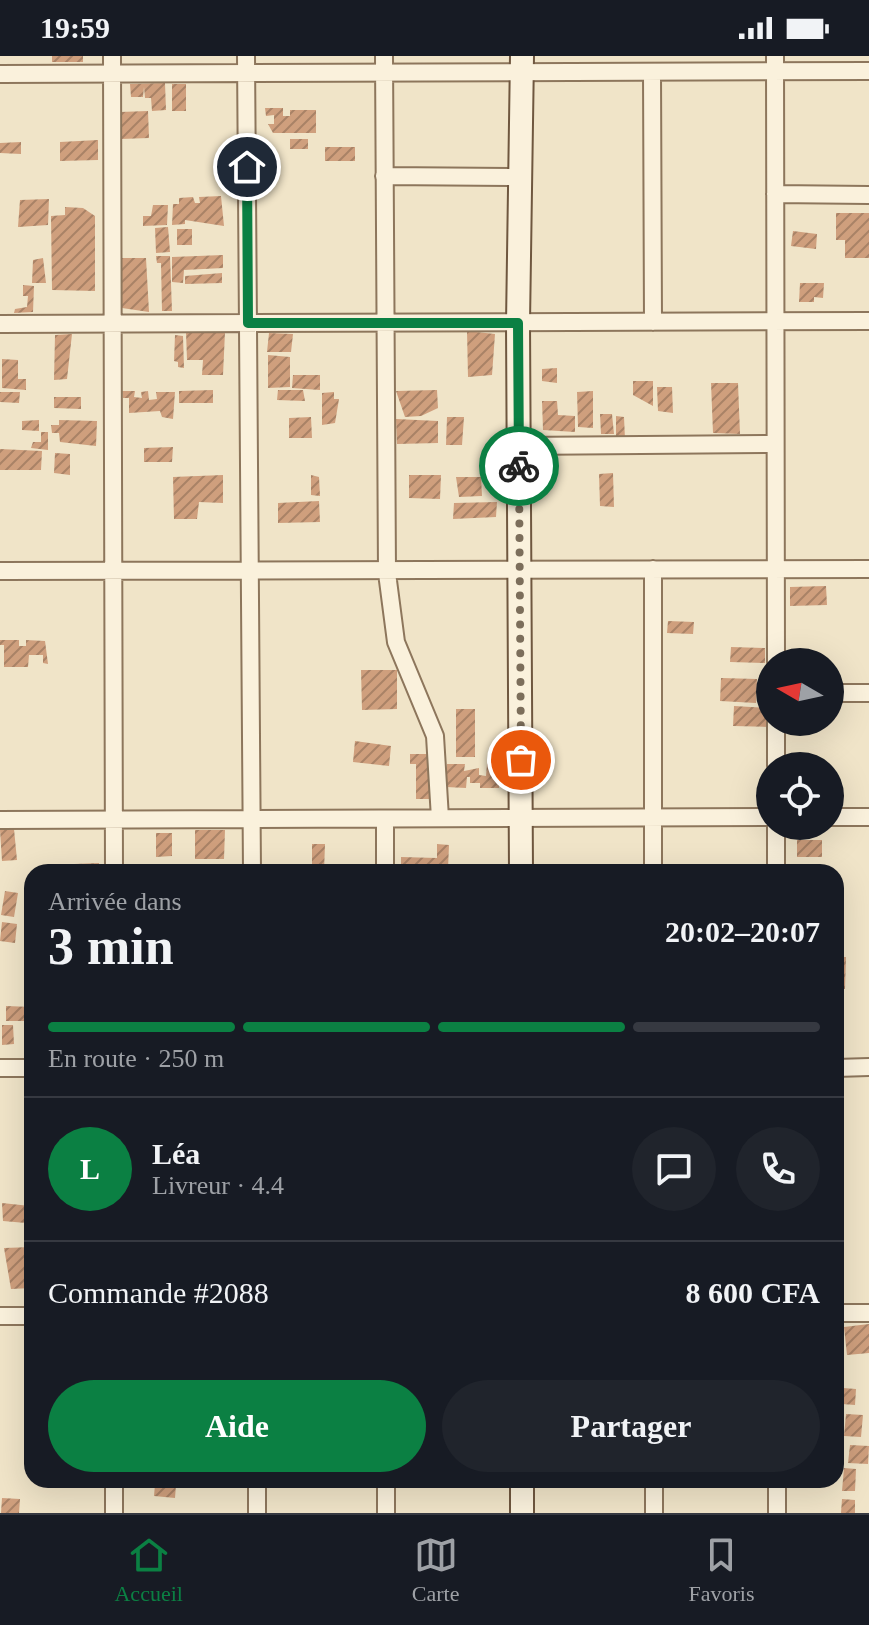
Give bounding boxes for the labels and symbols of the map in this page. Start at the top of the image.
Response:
pin [213,133,281,201]
courier [479,426,559,506]
north arrow [756,648,844,736]
pin [487,726,555,794]

